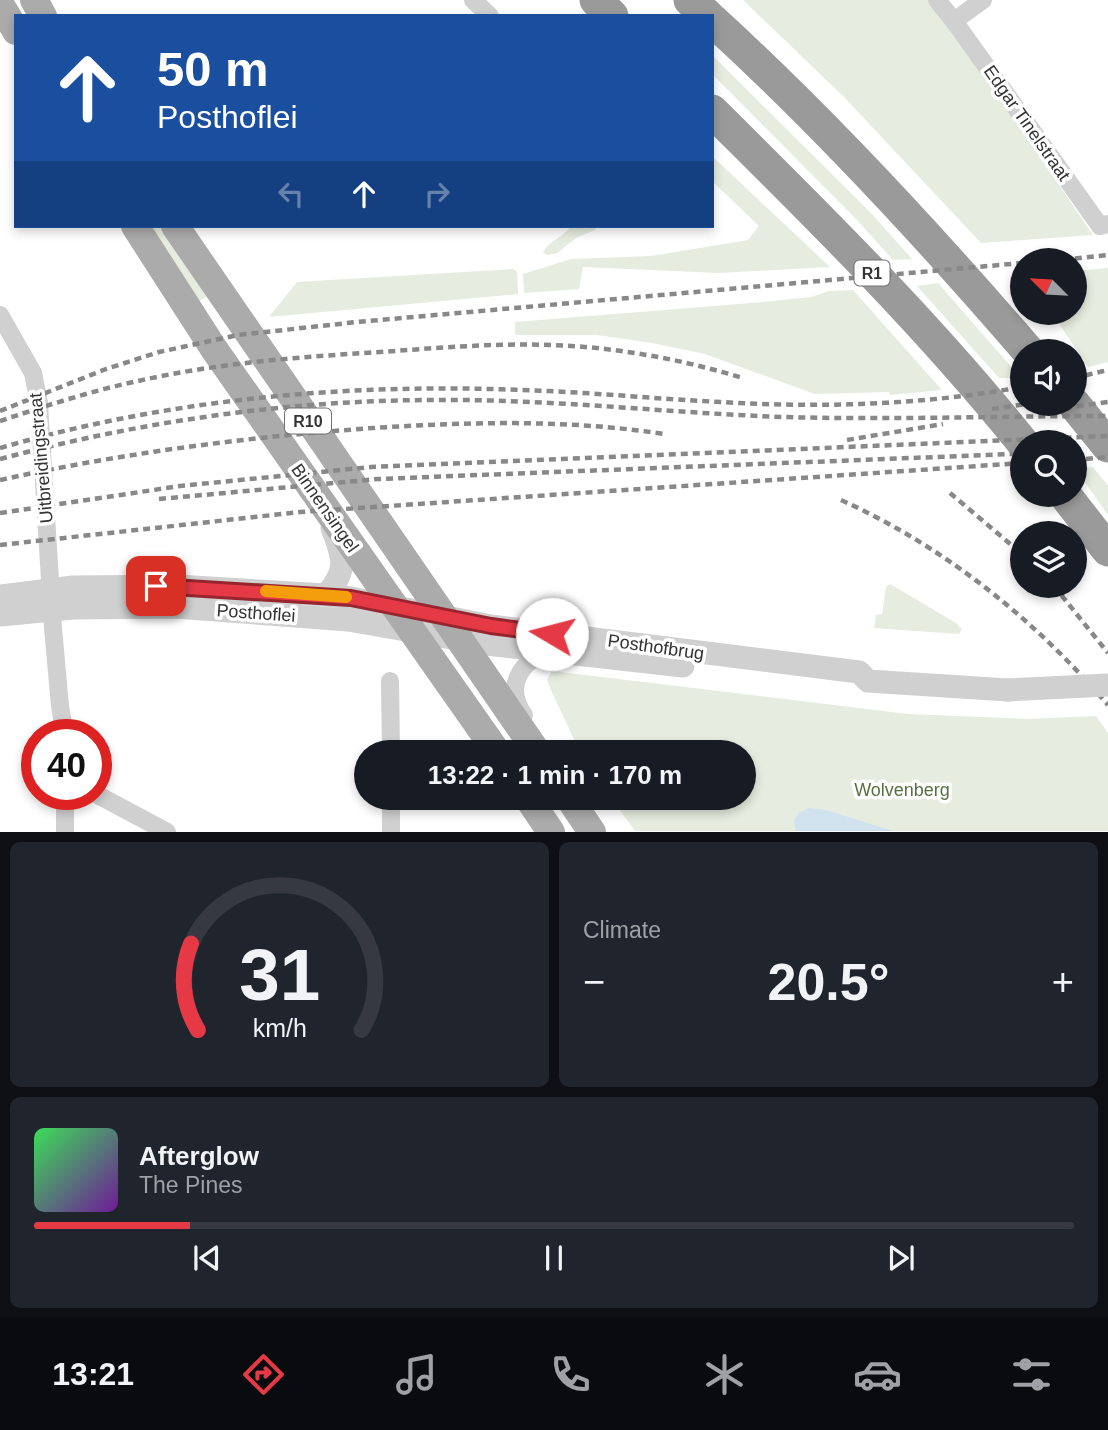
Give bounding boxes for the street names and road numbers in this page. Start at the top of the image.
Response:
street label: Edgar Tinelstraat [980,62,1074,184]
road number: R1 [854,260,890,286]
street label: Uitbreidingstraat [25,392,57,524]
road number: R10 [285,408,331,434]
street label: Binnensingel [287,460,363,556]
street label: Posthoflei [216,600,296,626]
street label: Posthofbrug [607,630,705,664]

